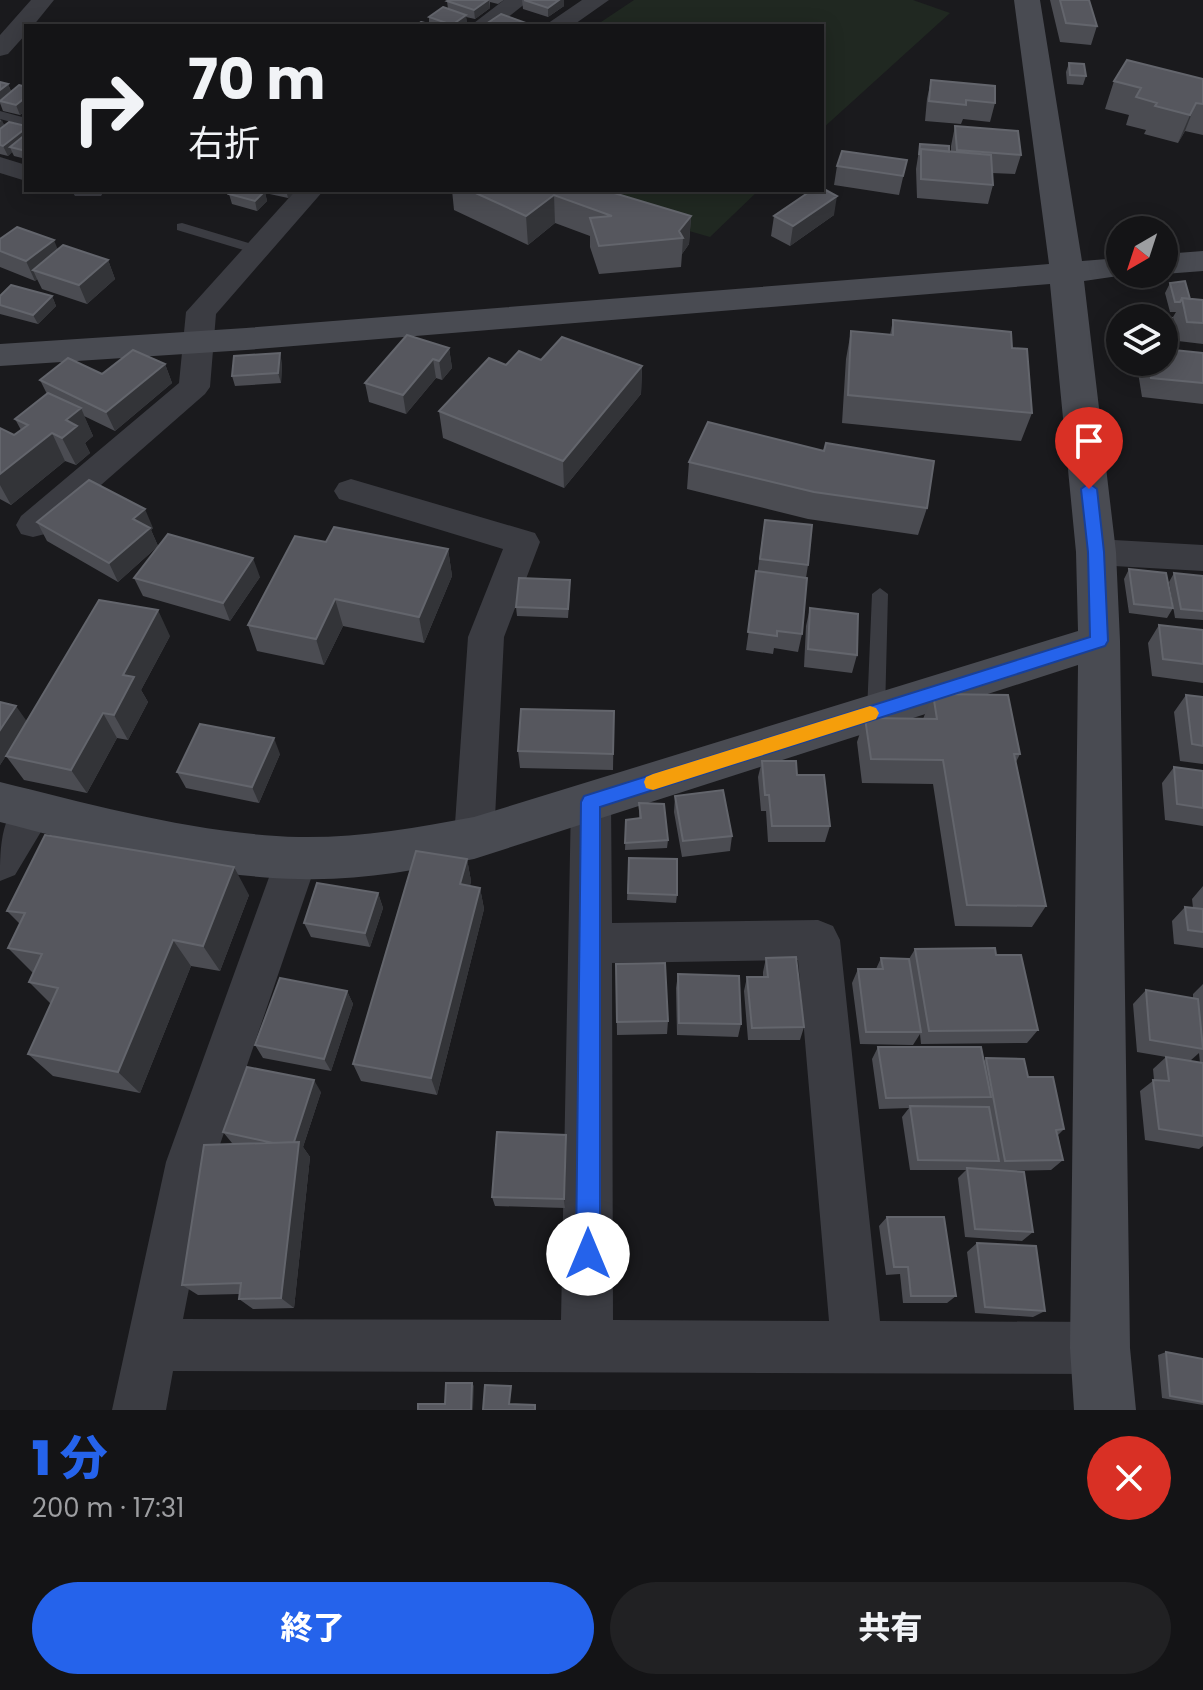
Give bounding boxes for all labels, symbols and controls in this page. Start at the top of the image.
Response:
text: 70 m [188,40,326,119]
icon: right [56,56,160,160]
text: 右折 [188,118,260,169]
north arrow [1106,216,1178,288]
map controls [1106,216,1178,376]
button: layers [1106,304,1178,376]
pin [1055,407,1123,489]
icon: arrive [1067,419,1111,463]
position arrow [546,1212,630,1296]
text: 1 分 [32,1425,108,1492]
button: close [1087,1436,1171,1520]
text: 200 m · 17:31 [32,1490,184,1526]
button: 終了 [32,1582,594,1674]
button: 共有 [610,1582,1171,1674]

